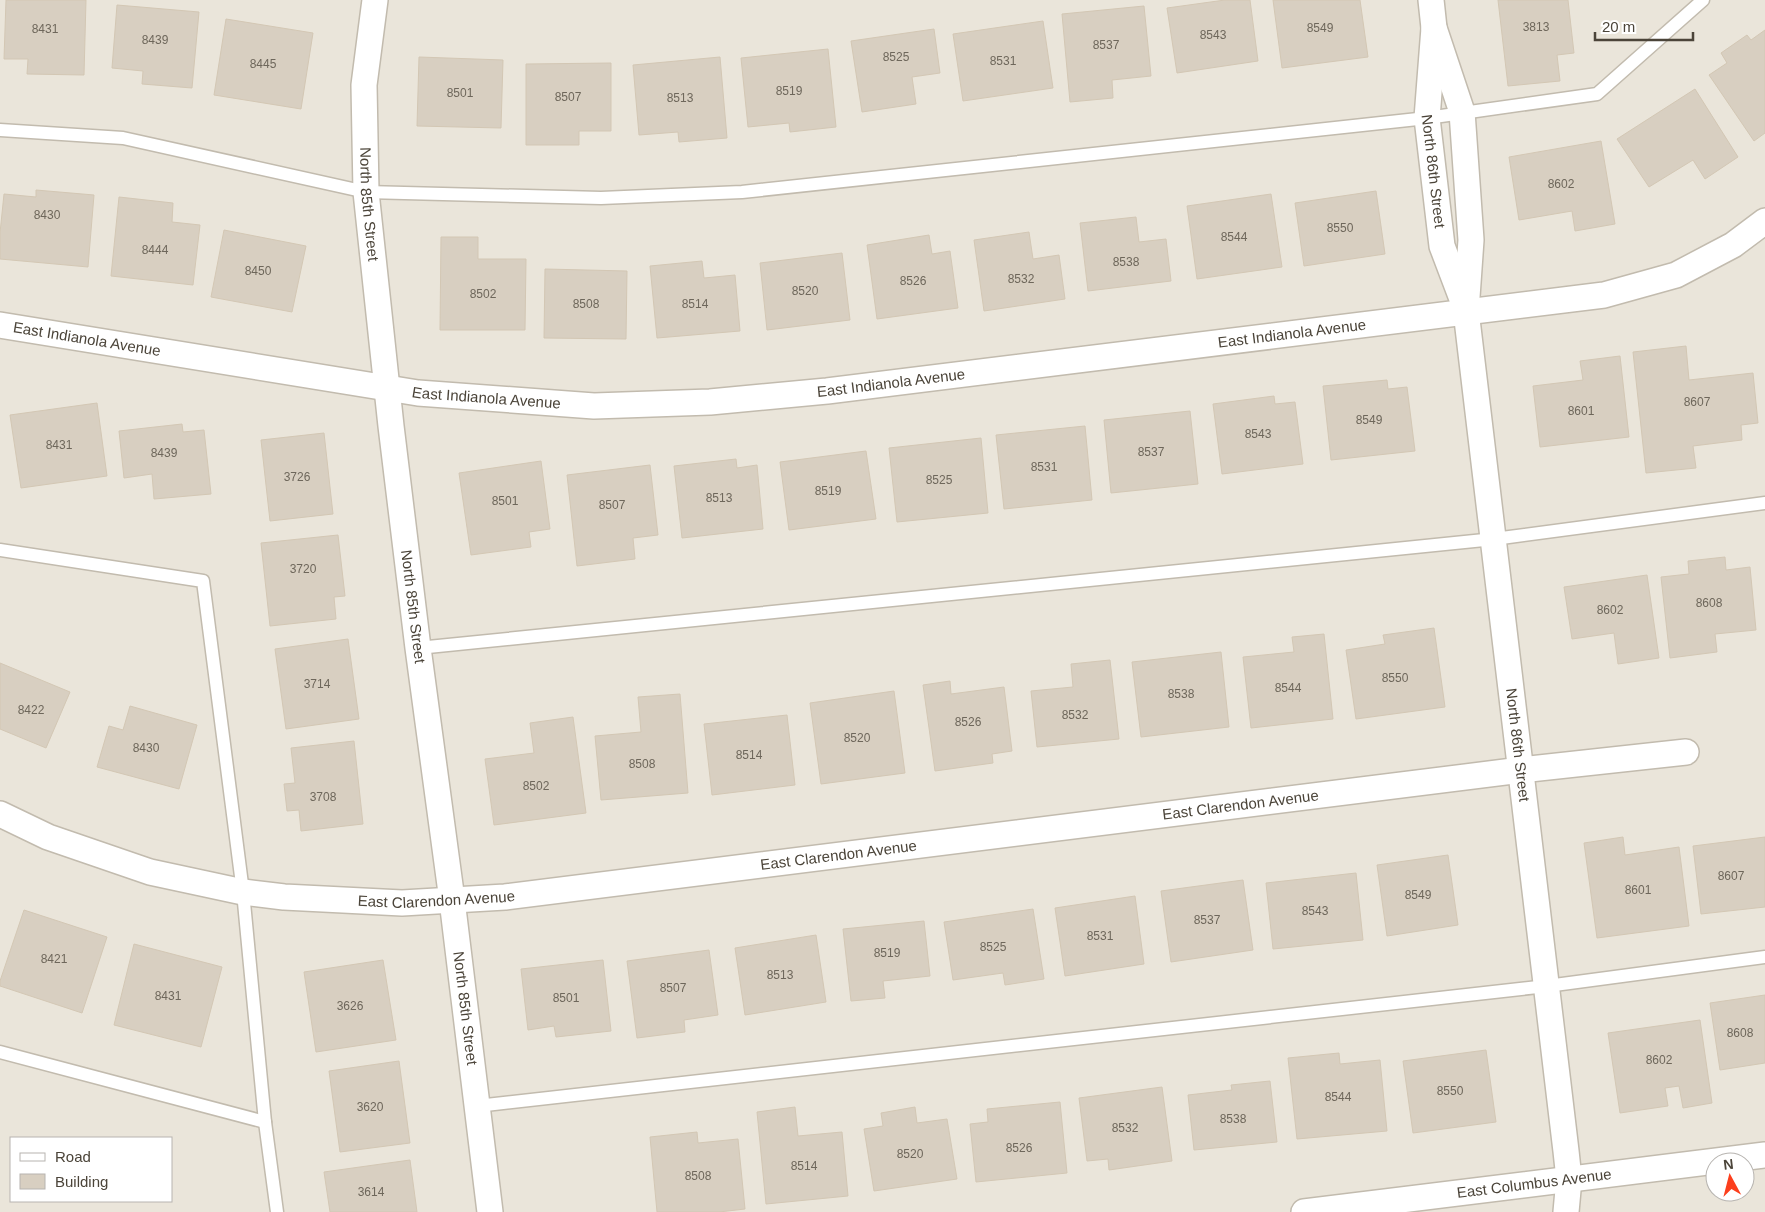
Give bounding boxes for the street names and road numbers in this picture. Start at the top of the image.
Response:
street label: North 86th Street [1419,113,1449,230]
street label: North 85th Street [357,147,382,263]
street label: East Indianola Avenue [1217,315,1367,351]
street label: East Indianola Avenue [12,318,162,359]
street label: East Indianola Avenue [816,365,966,400]
street label: East Indianola Avenue [411,383,561,412]
street label: North 85th Street [398,549,429,665]
street label: North 86th Street [1503,687,1533,803]
street label: East Clarendon Avenue [1161,786,1320,823]
street label: East Clarendon Avenue [759,837,918,873]
street label: East Clarendon Avenue [357,887,516,911]
street label: North 85th Street [450,950,481,1067]
street label: East Columbus Avenue [1456,1165,1612,1201]

